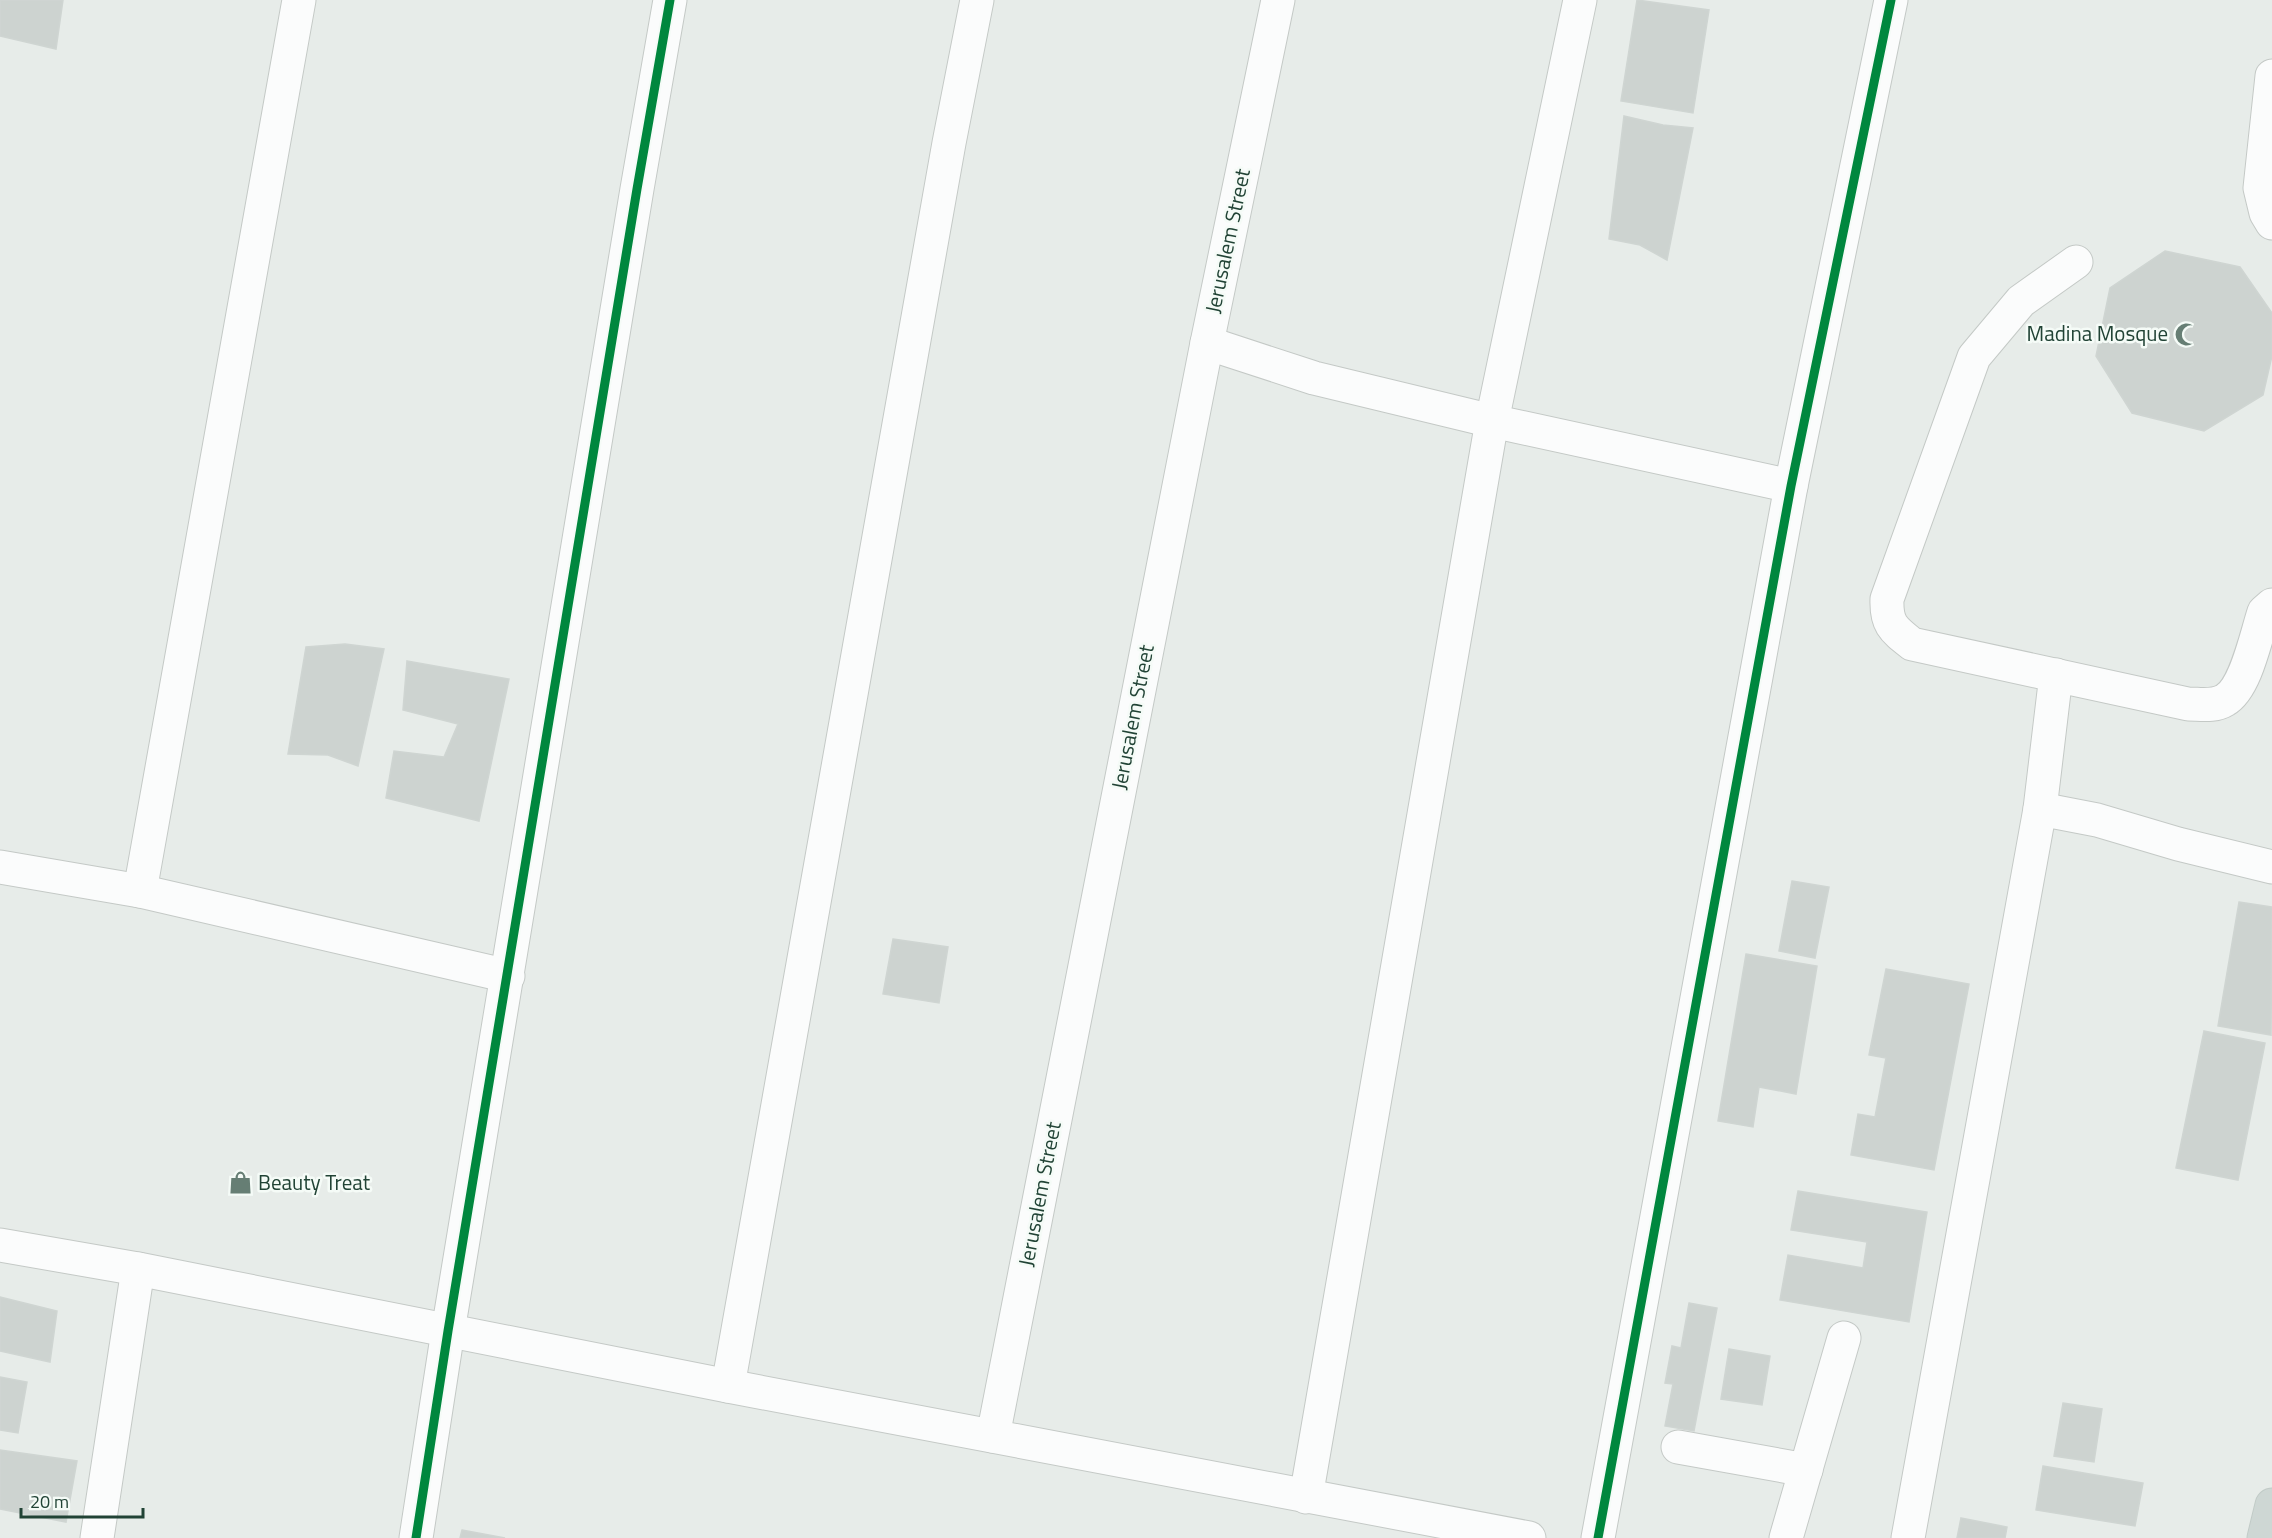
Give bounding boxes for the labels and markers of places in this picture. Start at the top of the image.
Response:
place label: Madina Mosque [2027,317,2168,349]
mosque icon: Madina Mosque [2173,321,2199,347]
place label: Beauty Treat [258,1166,371,1198]
shop icon: Beauty Treat [227,1170,253,1196]

